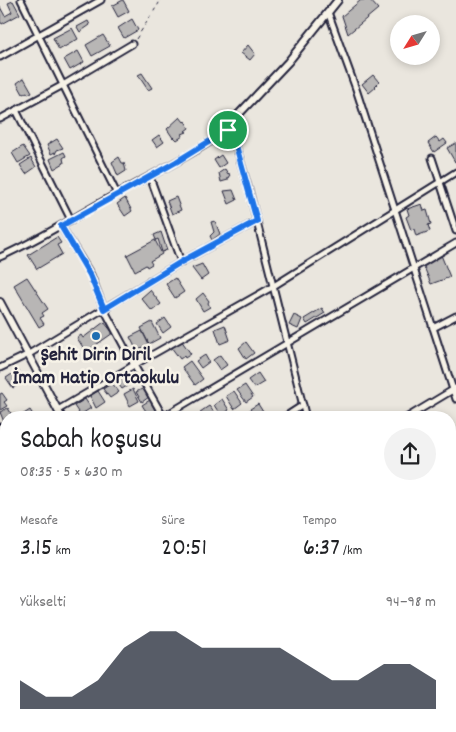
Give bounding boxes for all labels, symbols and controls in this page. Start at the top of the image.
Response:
north arrow [390,15,440,65]
map controls [390,15,440,65]
pin [207,109,249,151]
icon: arrive [214,116,242,144]
marker: Şehit Dirin Diril İmam Hatip Ortaokulu [90,330,102,342]
place label: Şehit Dirin Diril İmam Hatip Ortaokulu [13,342,179,393]
text: Sabah koşusu [20,422,162,462]
button: share [384,428,436,480]
text: 08:35 · 5 × 630 m [20,461,123,484]
text: Mesafe [20,511,58,531]
text: Süre [161,511,185,531]
text: Tempo [303,511,337,531]
text: 3.15 [20,531,52,567]
text: 20:51 [161,531,207,567]
text: 6:37 [303,531,340,567]
text: km [52,541,71,561]
text: /km [340,541,362,561]
text: Yükselti [20,591,66,614]
text: 94–98 m [386,591,436,614]

